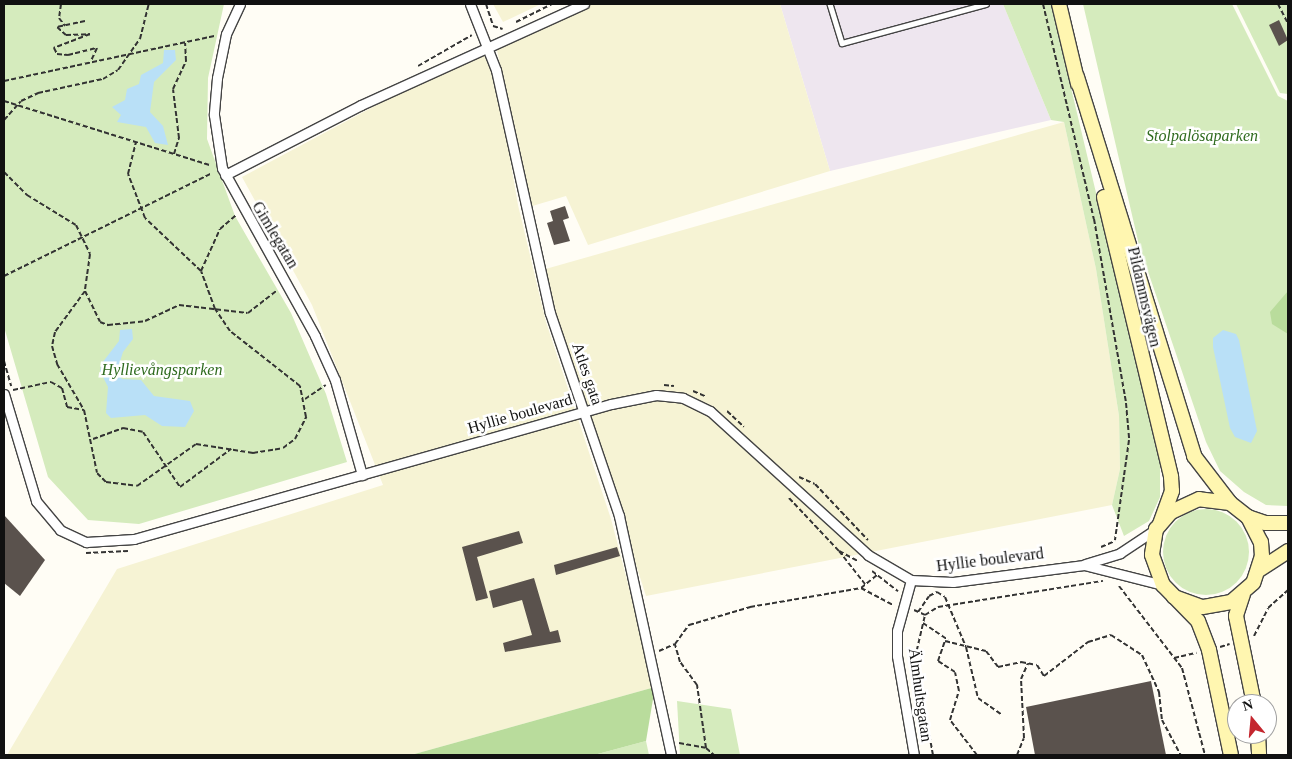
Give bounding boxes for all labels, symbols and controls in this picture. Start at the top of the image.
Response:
park label: Stolpalösaparken [1146,126,1258,146]
street label: Gimlegatan [248,198,302,272]
street label: Pildammsvägen [1123,245,1165,349]
street label: Atles gata [567,340,607,408]
park label: Hyllievångsparken [102,360,222,380]
street label: Hyllie boulevard [465,390,575,438]
street label: Hyllie boulevard [935,544,1045,576]
street label: Älmhultsgatan [904,647,936,743]
north arrow [1227,694,1277,744]
text: N [1241,696,1255,714]

